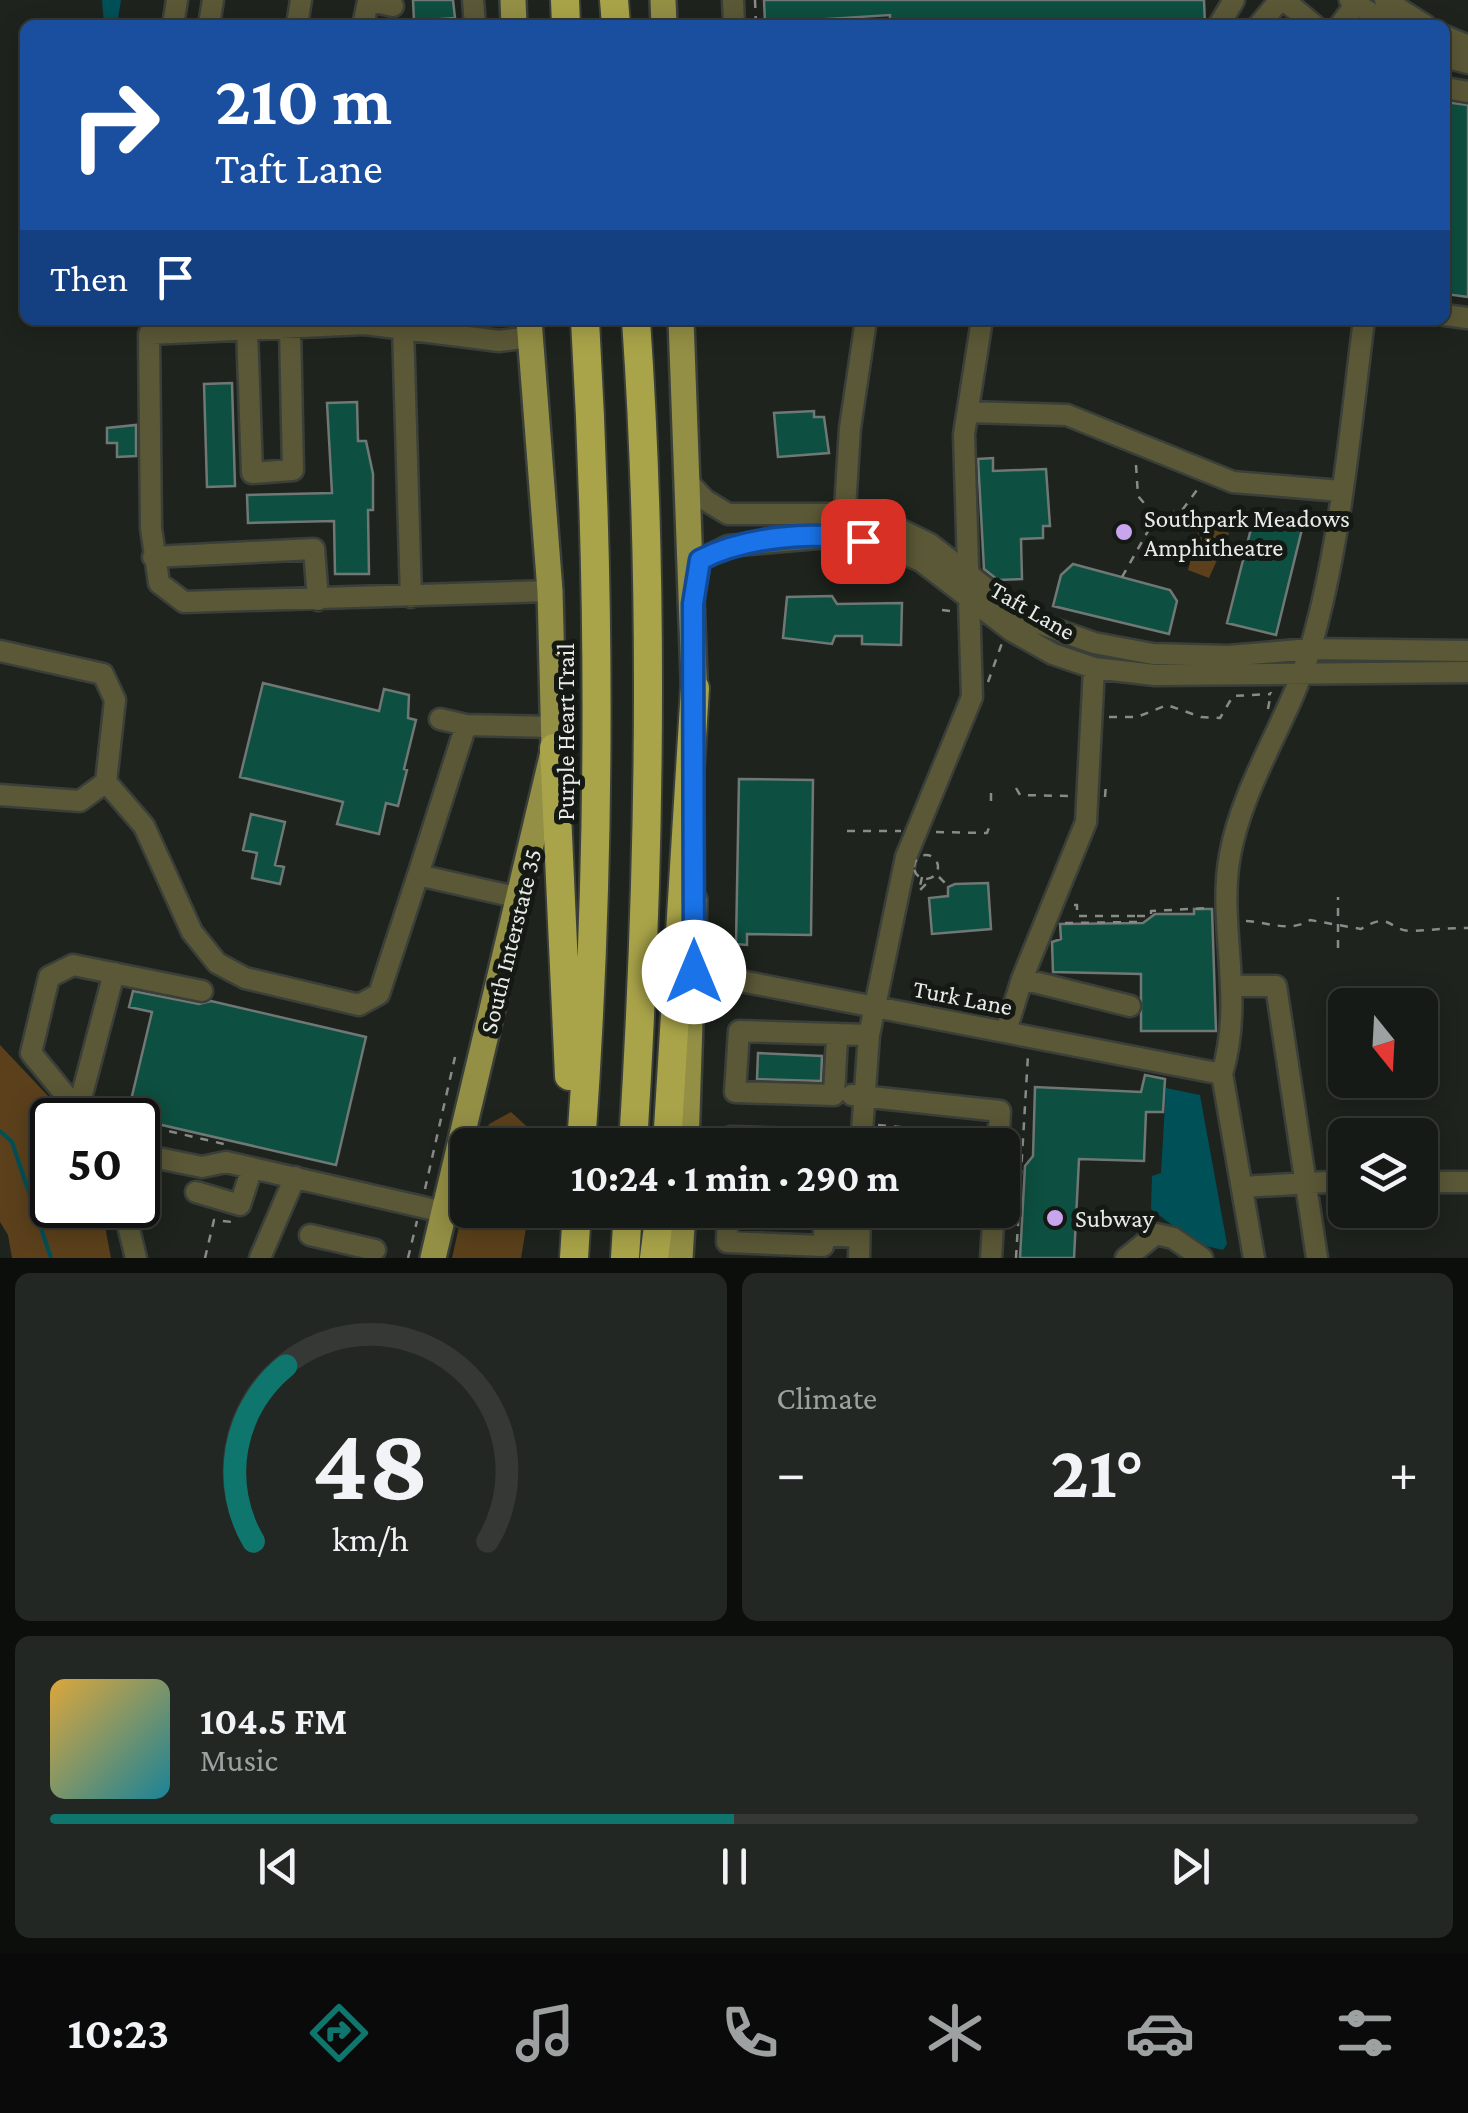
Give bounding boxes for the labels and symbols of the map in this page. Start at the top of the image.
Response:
pin [821,499,906,584]
place label: Southpark Meadows Amphitheatre [1144,505,1350,562]
marker: Southpark Meadows Amphitheatre [1113,521,1135,543]
street label: Taft Lane [986,575,1080,645]
street label: Purple Heart Trail [552,643,580,821]
street label: South Interstate 35 [474,846,547,1036]
position arrow [642,920,746,1024]
street label: Turk Lane [911,975,1015,1020]
north arrow [1328,988,1438,1098]
speed limit sign: 50 [30,1098,160,1228]
place label: Subway [1075,1205,1154,1233]
marker: Subway [1044,1207,1066,1229]

